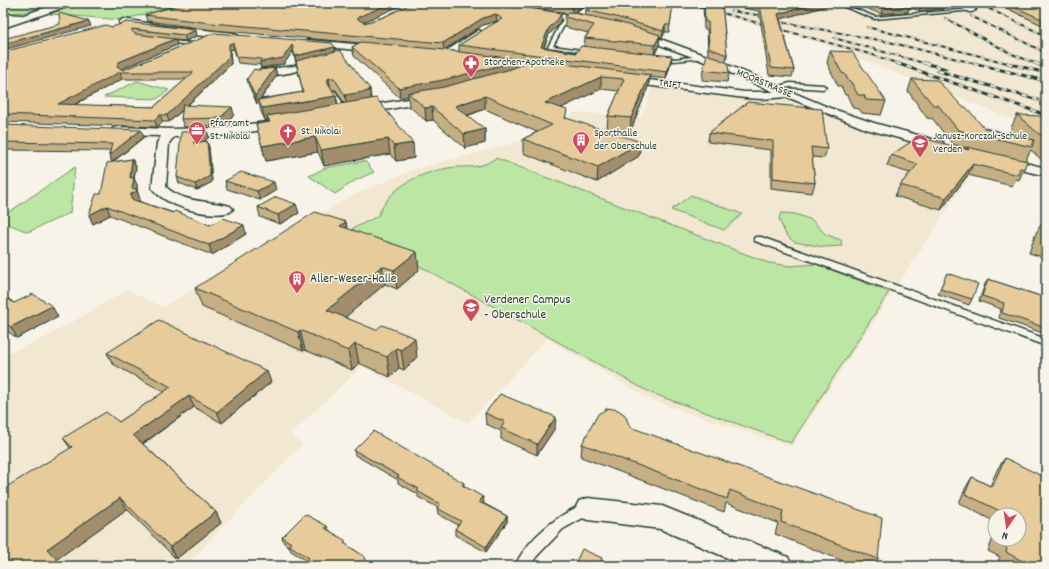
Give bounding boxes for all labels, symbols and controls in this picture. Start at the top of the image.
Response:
pharmacy icon: Storchen-Apotheke [461,53,481,78]
place label: Storchen-Apotheke [484,55,564,71]
street label: MOORSTRASSE [733,65,795,103]
street label: TRIFT [658,76,683,94]
place label: Pfarramt St. Nikolai [210,116,250,145]
office icon: Pfarramt St. Nikolai [187,120,207,145]
church icon: St. Nikolai [278,122,298,147]
place label: St. Nikolai [301,124,341,140]
place label: Sporthalle der Oberschule [594,126,657,155]
place label: Janusz-Korczak-Schule Verden [933,129,1027,158]
building icon: Sporthalle der Oberschule [571,130,591,155]
school or university icon: Janusz-Korczak-Schule Verden [910,133,930,158]
building icon: Aller-Weser-Halle [287,269,307,294]
place label: Aller-Weser-Halle [310,270,397,289]
place label: Verdener Campus - Oberschule [484,291,571,325]
school or university icon: Verdener Campus - Oberschule [461,297,481,322]
north arrow [987,507,1027,547]
text: N [1000,526,1010,543]

